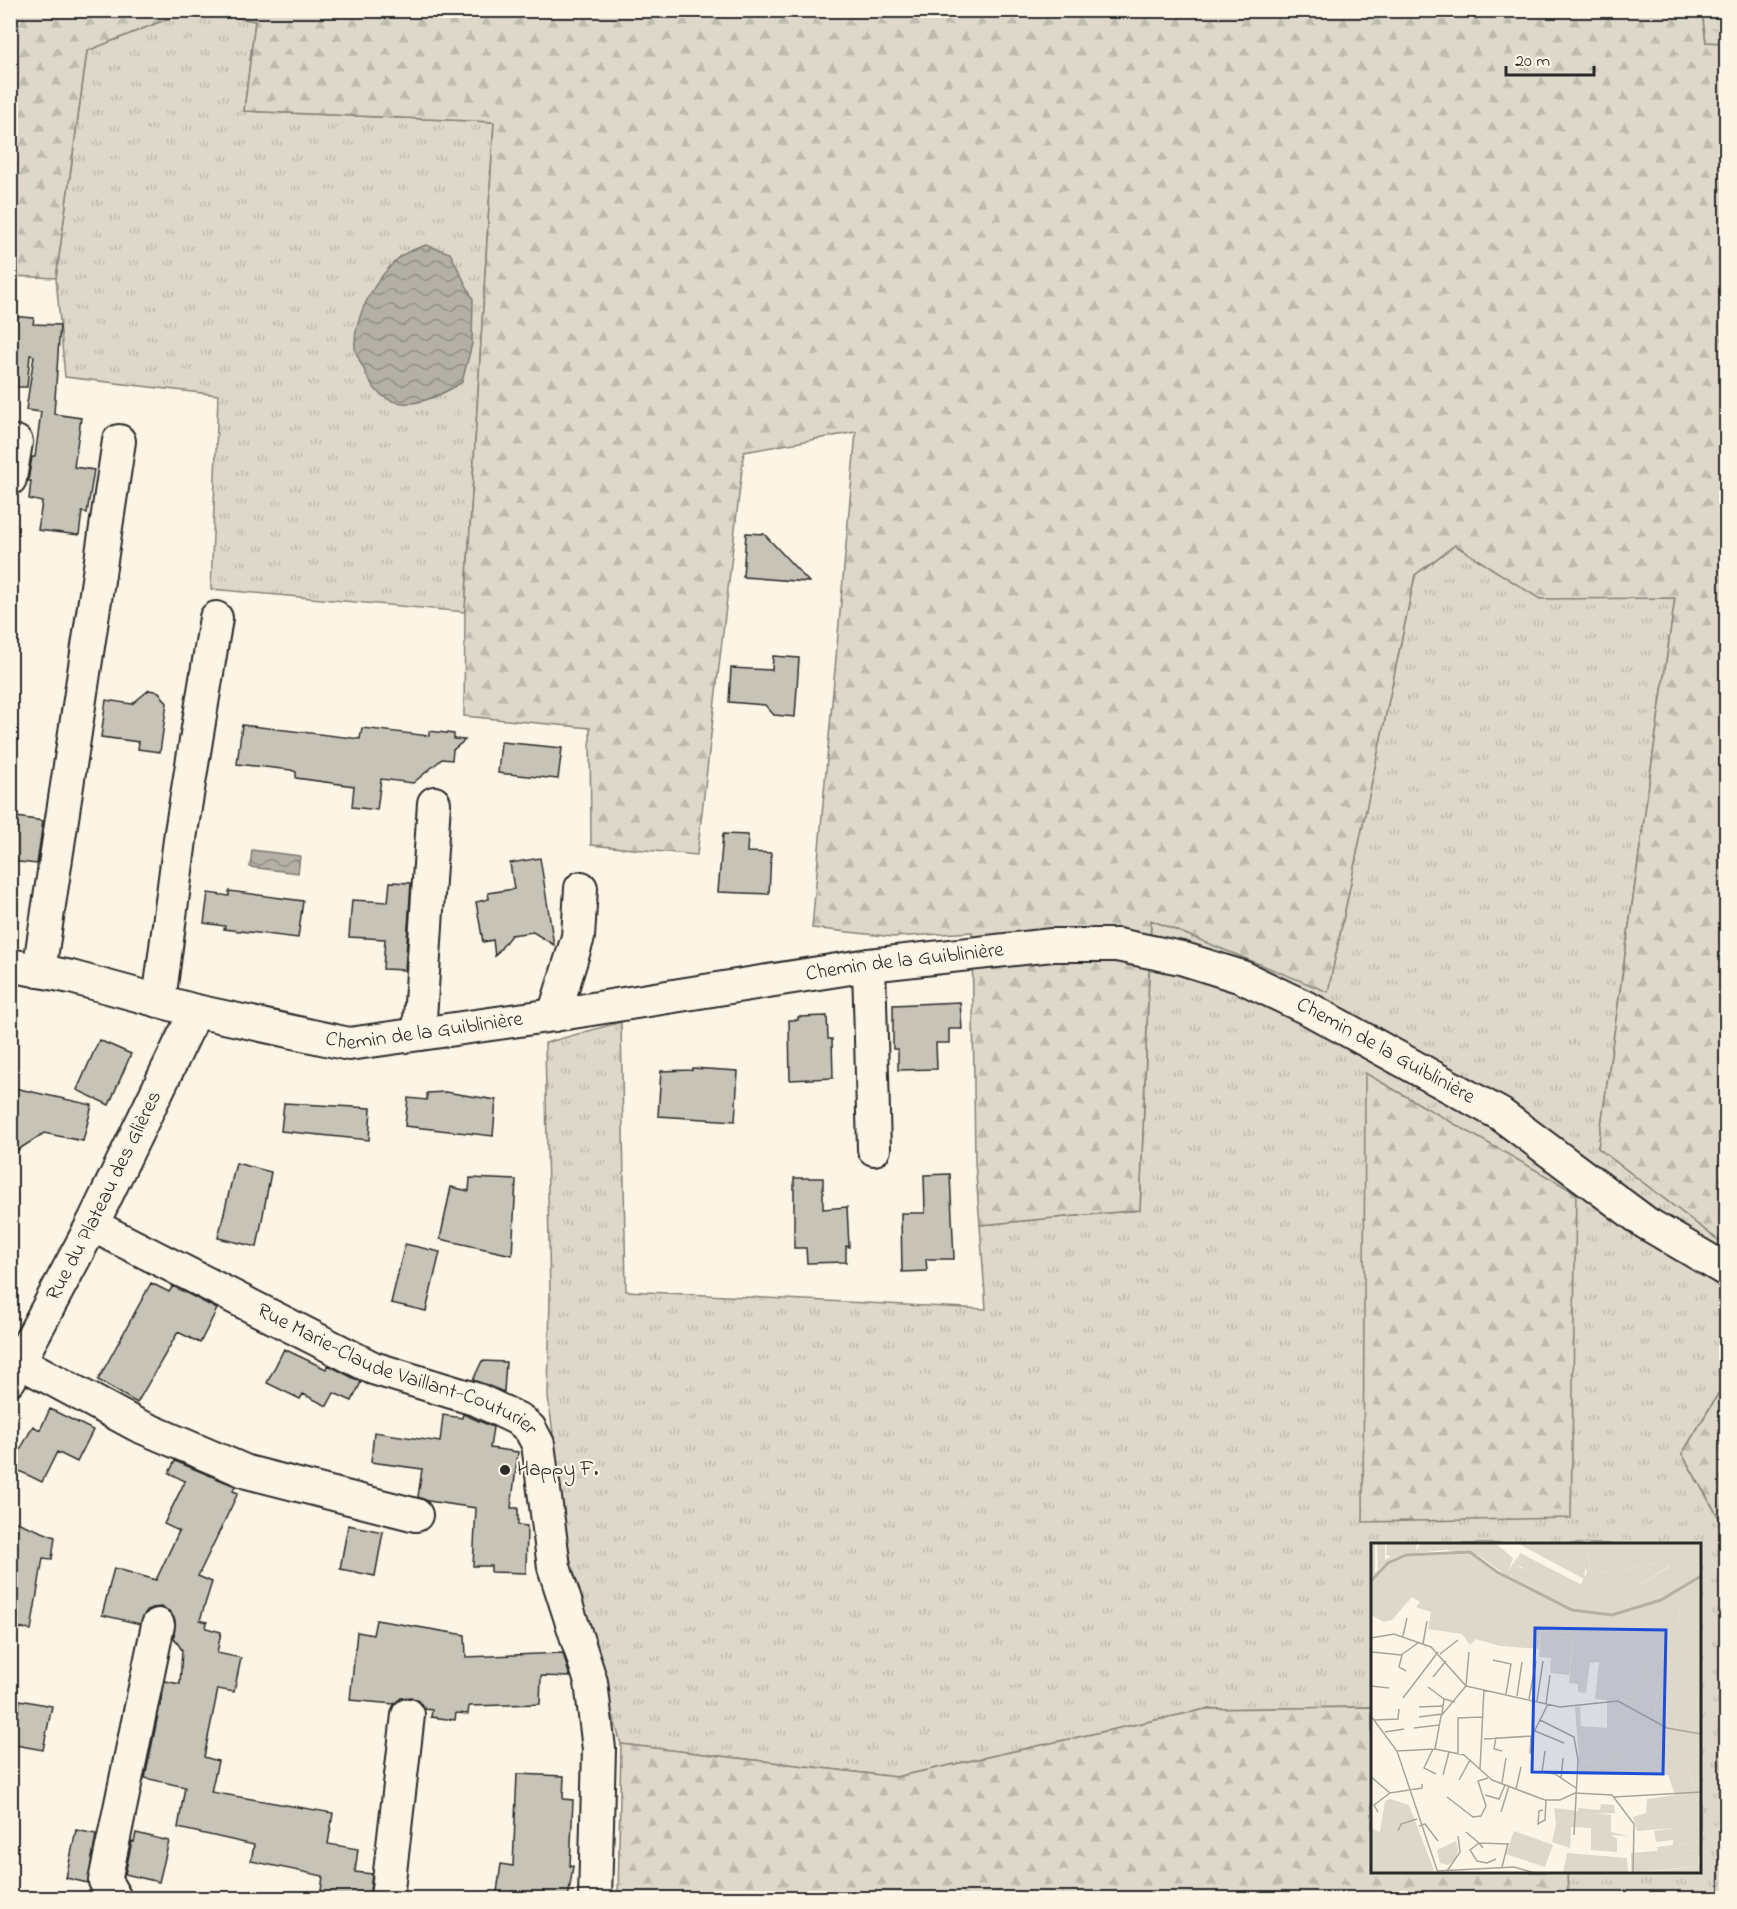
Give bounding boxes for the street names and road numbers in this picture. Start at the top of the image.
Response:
street label: Chemin de la Guiblinière [804,935,1006,990]
street label: Chemin de la Guiblinière [1291,990,1481,1112]
street label: Chemin de la Guiblinière [322,1004,525,1059]
street label: Rue du Plateau des Glières [39,1086,170,1307]
street label: Rue Marie-Claude Vaillant-Couturier [251,1296,546,1440]

